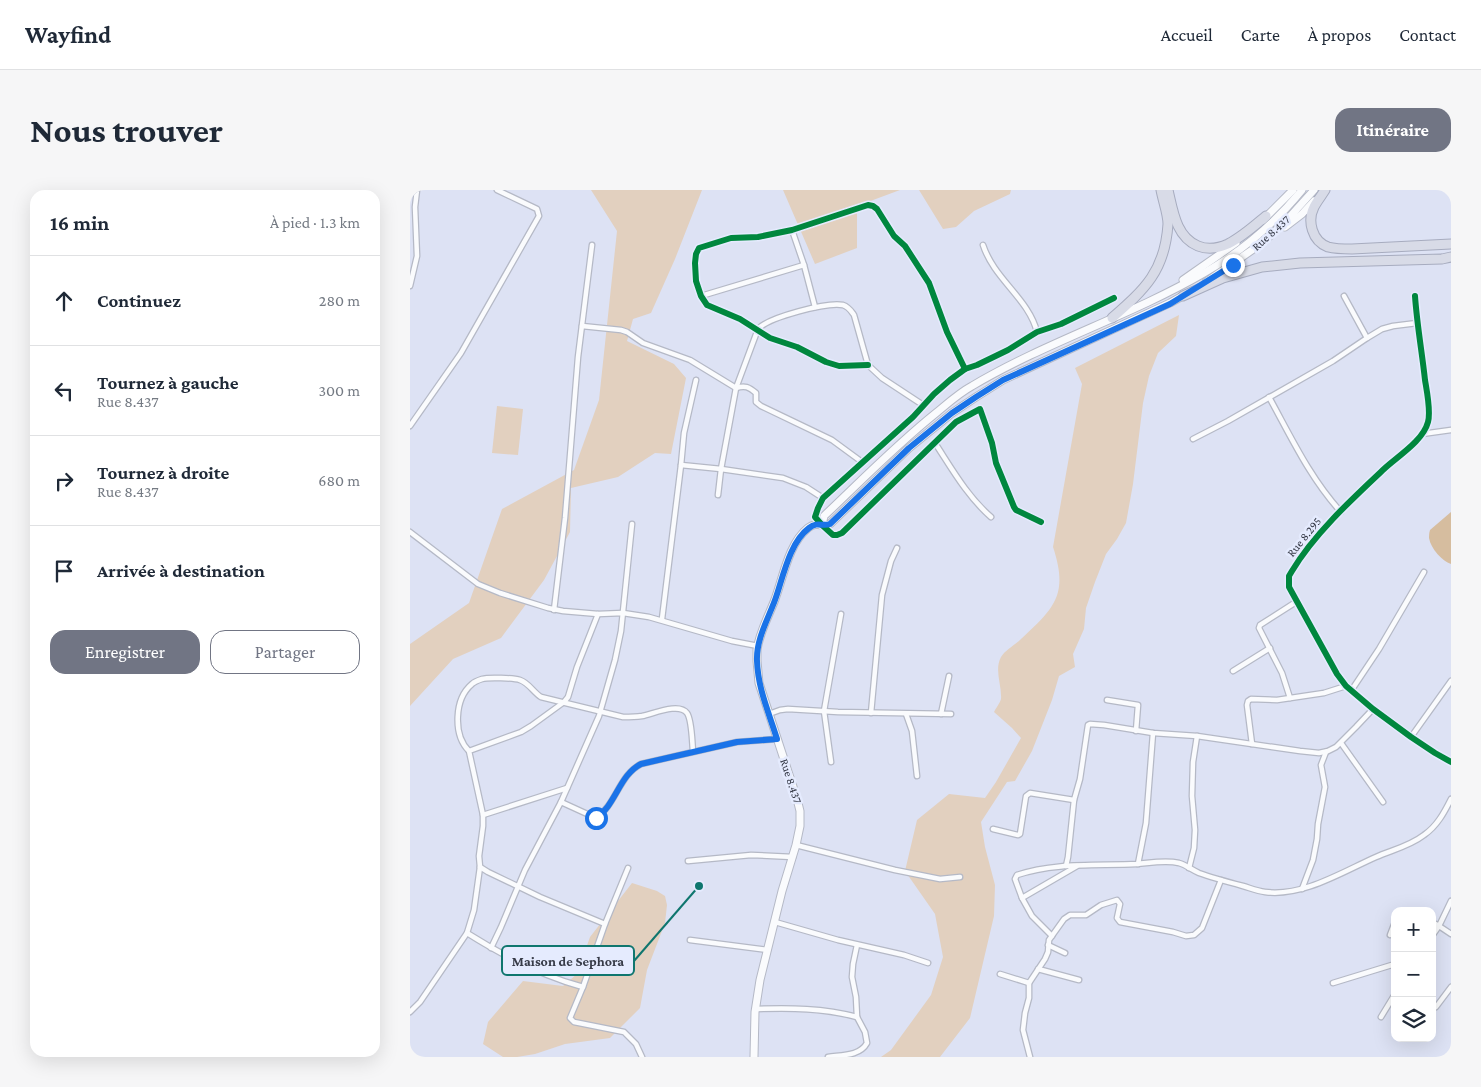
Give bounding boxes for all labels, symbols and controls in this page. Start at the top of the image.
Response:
text: Wayfind [25,21,111,48]
text: Accueil [1161,25,1213,45]
text: Carte [1241,25,1280,45]
text: À propos [1308,25,1371,45]
text: Contact [1399,25,1456,45]
button: Itinéraire [1335,108,1451,152]
text: Nous trouver [30,111,223,150]
text: 16 min [50,211,109,235]
street label: Rue 8.437 [1249,212,1293,254]
text: À pied · 1.3 km [270,214,360,231]
route end [1222,254,1245,277]
icon: ahead [50,287,78,315]
text: Continuez [97,290,181,311]
text: 280 m [319,292,360,309]
text: Tournez à gauche [97,372,239,393]
icon: left [50,377,78,405]
text: 300 m [318,382,360,399]
text: Rue 8.437 [97,393,159,410]
text: Tournez à droite [97,462,229,483]
icon: right [50,467,78,495]
text: 680 m [318,472,360,489]
text: Rue 8.437 [97,483,159,500]
street label: Rue 8.295 [1284,514,1324,560]
icon: arrive [50,557,78,585]
text: Arrivée à destination [97,560,265,581]
button: Enregistrer [50,630,200,674]
button: Partager [210,630,360,674]
street label: Rue 8.437 [777,757,805,806]
route start [585,807,608,830]
map controls [1391,907,1436,1042]
button: + [1391,907,1436,952]
callout: Maison de Sephora [502,946,634,975]
button: − [1391,952,1436,997]
text: Maison de Sephora [512,953,624,969]
button: layers [1391,997,1436,1042]

